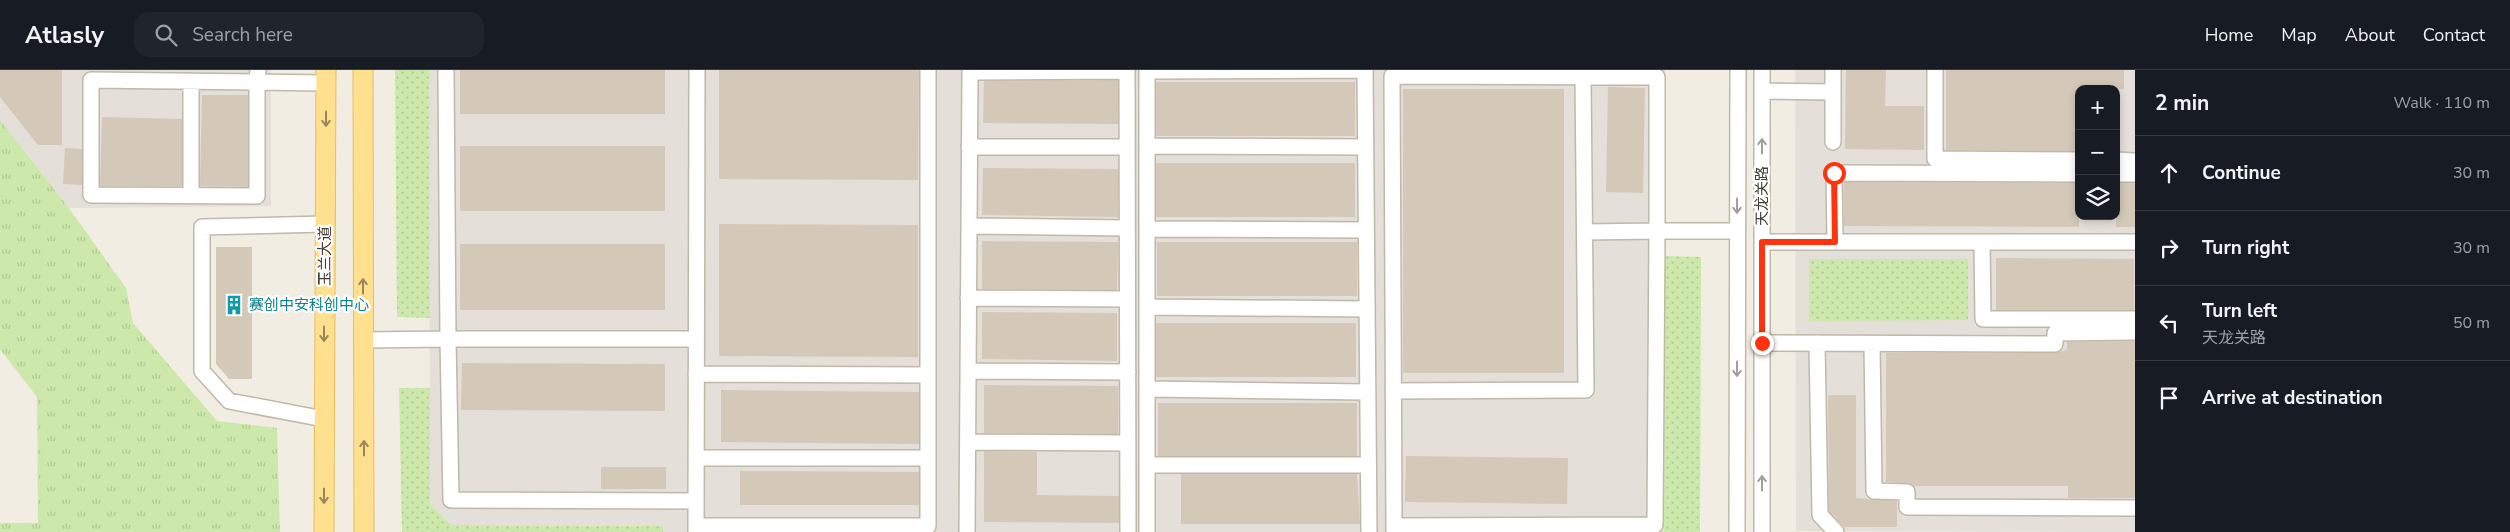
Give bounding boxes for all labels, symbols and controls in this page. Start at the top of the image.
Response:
search box [134,12,484,57]
text: Atlasly [25,19,104,51]
icon: search [152,21,180,49]
text: Search here [192,22,293,48]
text: Home [2205,23,2253,47]
text: Map [2281,23,2317,47]
text: About [2345,23,2395,47]
text: Contact [2423,23,2485,47]
map controls [2075,85,2120,220]
button: + [2075,85,2120,130]
text: 2 min [2155,89,2209,117]
text: Walk · 110 m [2394,92,2490,114]
one-way arrow [321,110,330,126]
button: − [2075,130,2120,175]
one-way arrow [1757,138,1767,154]
icon: ahead [2155,159,2183,187]
text: Continue [2202,160,2281,186]
route start [1823,162,1846,185]
text: 30 m [2453,162,2490,184]
street label: 天龙关路 [1752,166,1772,226]
button: layers [2075,175,2120,220]
one-way arrow [1732,198,1742,214]
street label: 玉兰大道 [315,226,335,286]
icon: right [2155,234,2183,262]
text: Turn right [2202,235,2289,261]
text: 30 m [2453,237,2490,259]
one-way arrow [358,278,368,294]
building icon: 赛创中安科创中心 [223,294,245,316]
place label: 赛创中安科创中心 [249,295,369,315]
text: Turn left [2202,298,2277,324]
icon: left [2155,309,2183,337]
text: 50 m [2453,312,2490,334]
one-way arrow [319,325,329,341]
text: 天龙关路 [2202,327,2266,349]
route end [1751,332,1774,355]
one-way arrow [1732,360,1742,376]
icon: arrive [2155,384,2183,412]
text: Arrive at destination [2202,385,2383,411]
one-way arrow [359,441,369,457]
one-way arrow [1757,476,1767,492]
one-way arrow [319,488,329,504]

